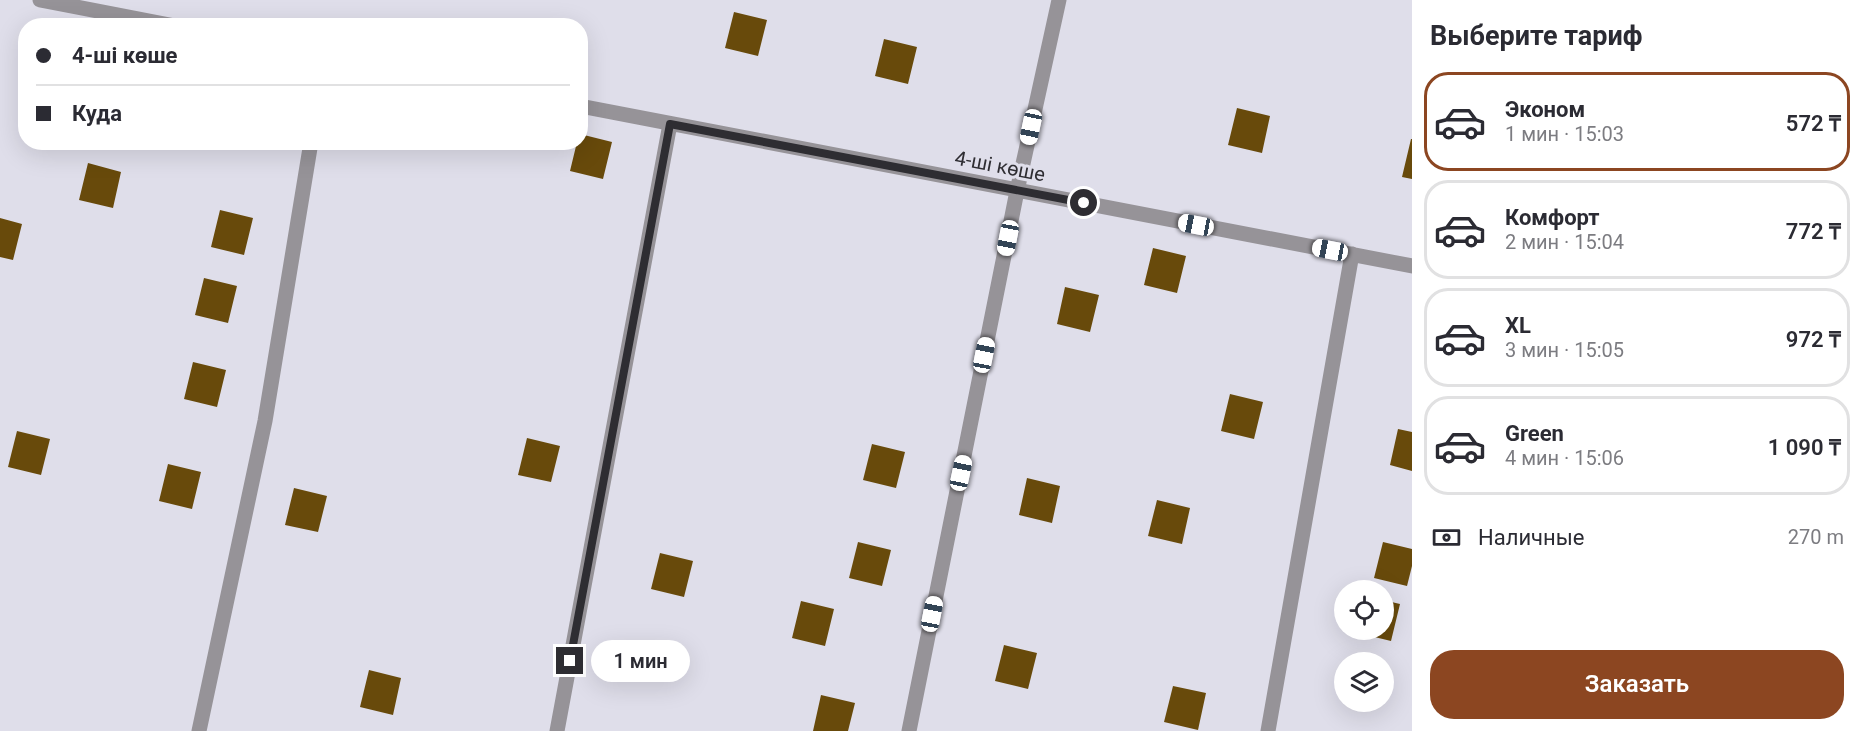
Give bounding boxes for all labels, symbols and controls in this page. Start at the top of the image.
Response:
text: Выберите тариф [1430,20,1642,52]
text: 4-ші көше [72,43,177,68]
icon: car [1433,95,1487,149]
text: Эконом [1505,97,1585,122]
text: Куда [72,101,122,126]
car [1018,108,1044,146]
text: 572 ₸ [1786,111,1841,136]
text: 1 мин · 15:03 [1505,122,1624,146]
street label: 4-ші көше [953,145,1047,187]
route start [1070,189,1097,216]
icon: car [1433,203,1487,257]
text: Комфорт [1505,205,1600,230]
car [1177,213,1215,237]
car [996,219,1020,257]
text: 772 ₸ [1786,219,1841,244]
text: 2 мин · 15:04 [1505,230,1624,254]
car [1311,238,1349,262]
icon: car [1433,311,1487,365]
text: XL [1505,313,1531,338]
text: 972 ₸ [1786,327,1841,352]
car [972,336,996,374]
text: 3 мин · 15:05 [1505,338,1624,362]
icon: car [1433,419,1487,473]
text: Green [1505,421,1564,446]
text: 1 090 ₸ [1768,435,1841,460]
text: 4 мин · 15:06 [1505,446,1624,470]
car [948,454,974,492]
icon: cash [1430,521,1463,554]
text: Наличные [1478,525,1584,550]
text: 270 m [1788,525,1844,549]
map controls [1334,580,1394,712]
button: locate [1334,580,1394,640]
car [920,595,944,633]
callout: 1 мин [591,640,690,682]
route end [556,647,583,674]
text: 1 мин [613,649,668,673]
button: Заказать [1430,650,1844,719]
button: layers [1334,652,1394,712]

